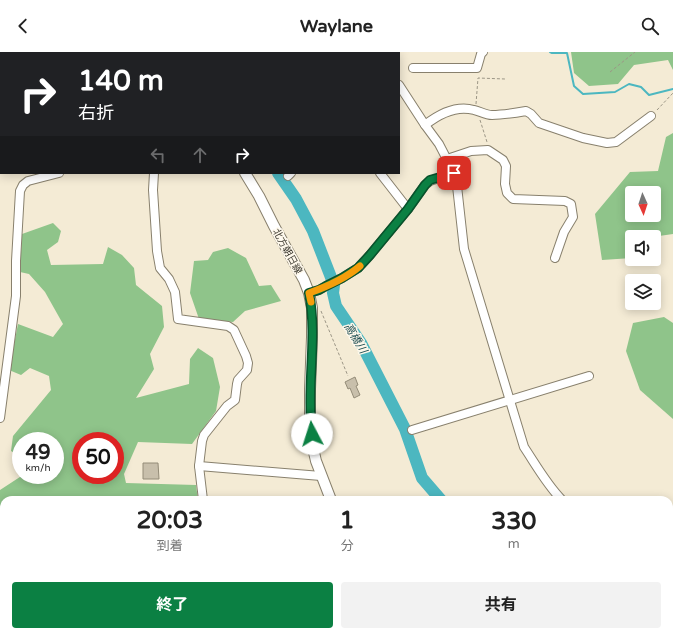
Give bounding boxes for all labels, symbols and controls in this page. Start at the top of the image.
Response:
icon: back [12,15,34,37]
text: Waylane [300,15,373,37]
icon: search [639,15,661,37]
text: 140 m [78,64,164,98]
icon: right [12,68,64,120]
text: 右折 [78,102,114,124]
icon: left [147,144,169,166]
icon: ahead [189,144,211,166]
icon: right [231,144,253,166]
pin [437,156,471,190]
icon: arrive [443,162,465,184]
north arrow [625,186,661,222]
map controls [625,186,661,310]
street label: 北方朝日線 [270,227,304,276]
button: sound [625,230,661,266]
button: layers [625,274,661,310]
water label: 高橋川 [342,321,370,357]
position arrow [291,413,333,455]
speed limit sign: 50 [72,432,124,484]
text: 49 [25,441,51,465]
text: km/h [25,462,51,474]
text: 20:03 [137,506,203,535]
text: 1 [340,506,355,535]
text: 330 [491,507,536,536]
text: m [508,536,520,552]
text: 到着 [157,538,183,554]
text: 分 [341,538,354,554]
button: 終了 [12,582,333,628]
button: 共有 [341,582,661,628]

